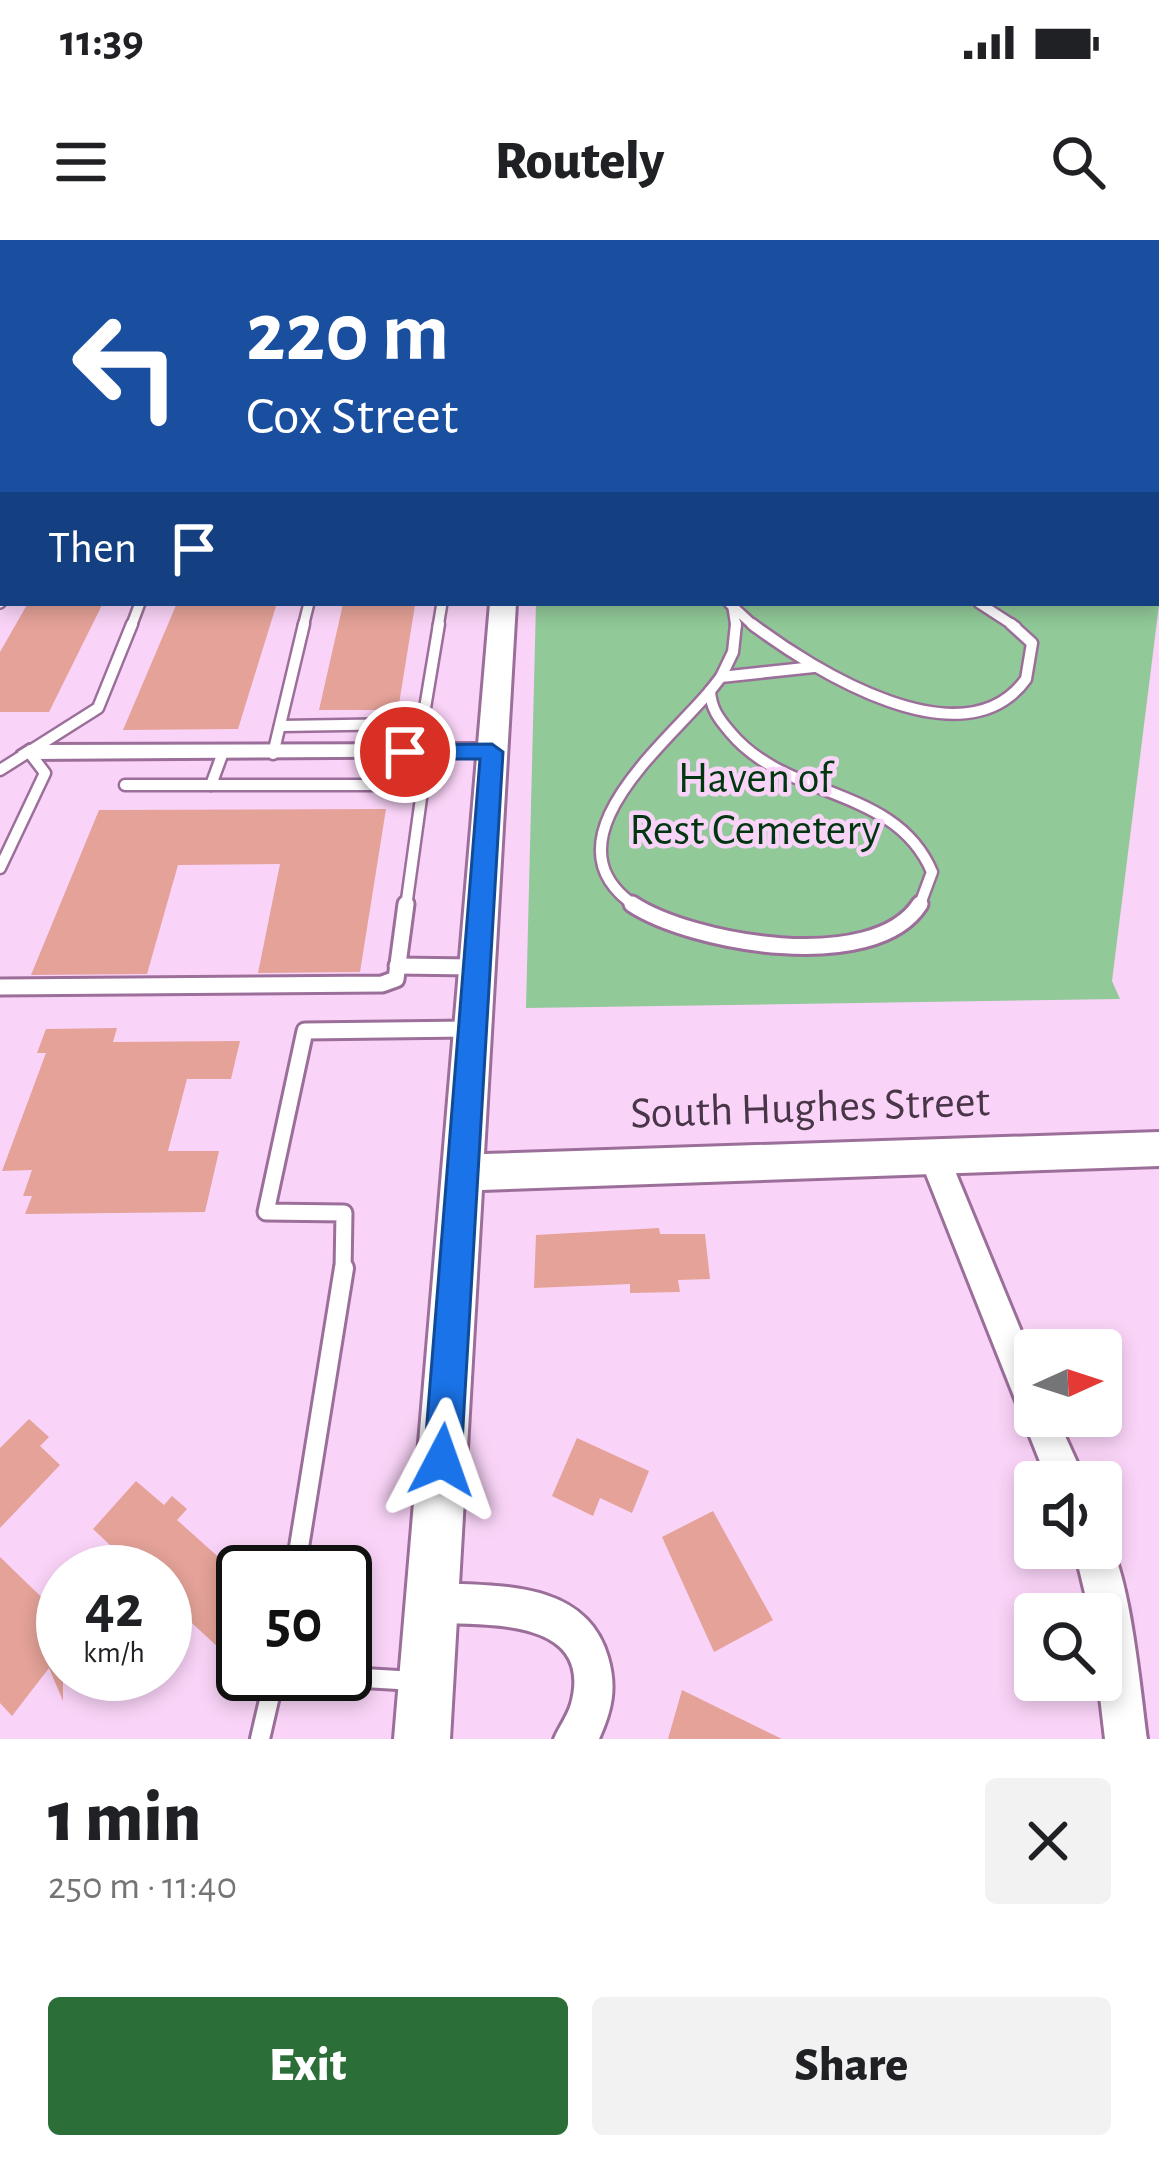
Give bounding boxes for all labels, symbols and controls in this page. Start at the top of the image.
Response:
text: 11:39 [60,19,144,64]
icon: menu [48,129,114,195]
icon: search [1045,129,1111,195]
text: Routely [495,135,664,189]
icon: left [48,288,204,444]
text: 220 m [246,292,449,376]
text: Cox Street [246,390,458,444]
icon: arrive [161,516,227,582]
text: Then [48,526,137,571]
pin [354,701,456,803]
icon: arrive [372,719,438,785]
park label: Haven of Rest Cemetery [629,756,881,853]
street label: South Hughes Street [629,1079,991,1137]
north arrow [1014,1329,1122,1437]
map controls [1014,1329,1122,1701]
position arrow [379,1397,505,1523]
button: sound [1014,1461,1122,1569]
speed limit sign: 50 [216,1545,372,1701]
text: 42 [85,1578,143,1638]
button: search [1014,1593,1122,1701]
text: km/h [83,1638,145,1668]
button: close [985,1778,1111,1904]
text: 1 min [48,1782,201,1854]
text: 250 m · 11:40 [48,1867,237,1906]
button: Exit [48,1997,568,2135]
button: Share [592,1997,1111,2135]

